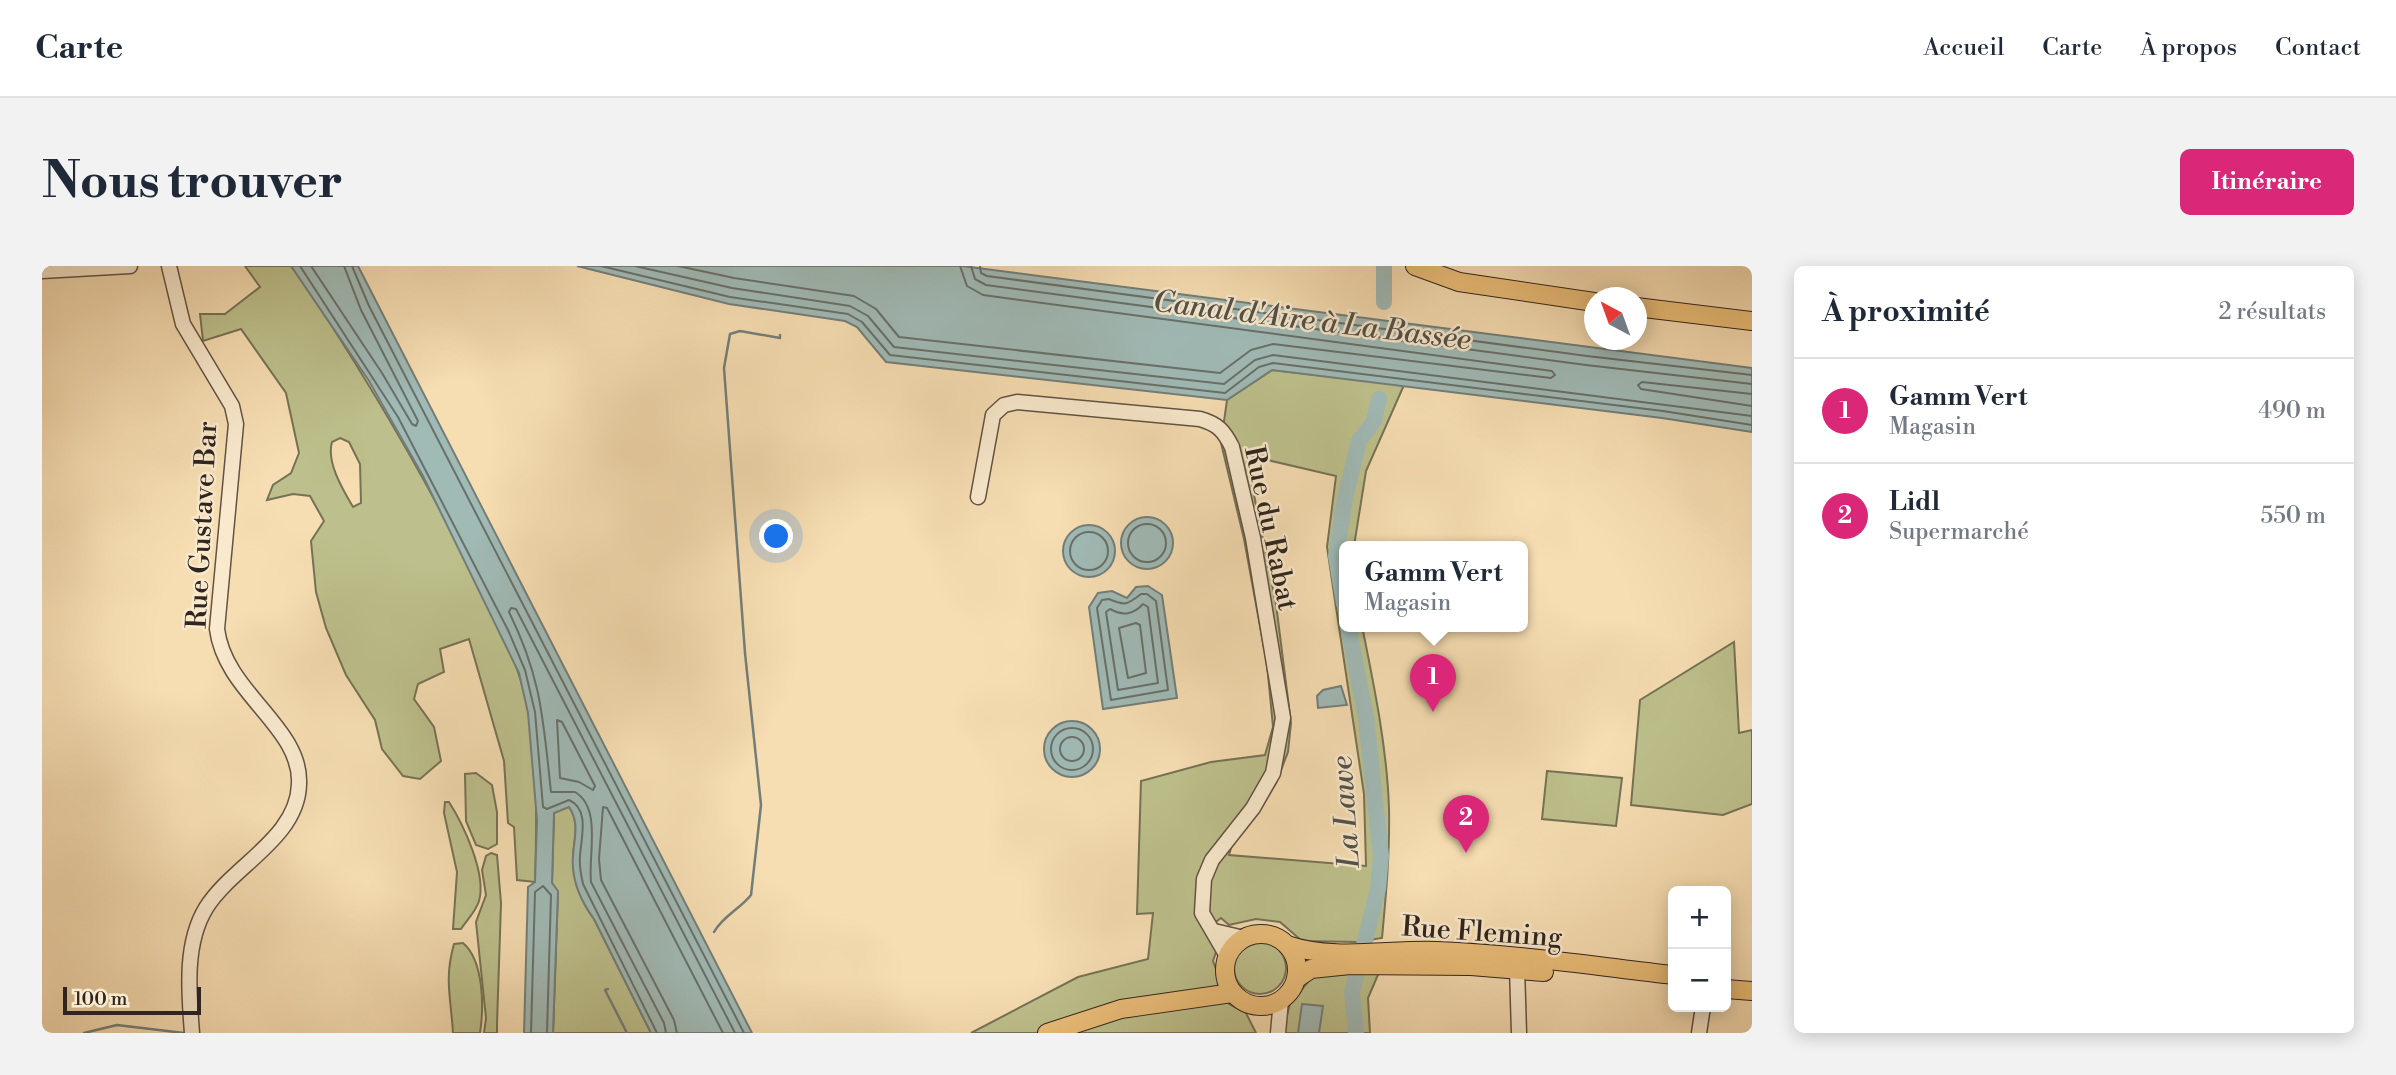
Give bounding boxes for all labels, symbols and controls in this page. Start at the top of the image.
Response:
text: Carte [35,28,123,69]
text: Accueil [1923,33,2004,63]
text: Carte [2042,33,2102,63]
text: À propos [2140,33,2237,63]
text: Contact [2275,33,2361,63]
button: Itinéraire [2180,149,2354,215]
text: Nous trouver [42,152,343,213]
water label: Canal d'Aire à La Bassée [1151,283,1473,359]
north arrow [1584,287,1647,350]
text: À proximité [1822,293,1990,331]
text: 2 résultats [2218,298,2326,326]
text: Gamm Vert [1889,381,2027,413]
text: 1 [1839,397,1851,425]
text: 490 m [2258,397,2326,425]
text: Magasin [1889,413,1976,441]
street label: Rue Gustave Bar [180,420,225,630]
street label: Rue du Rabat [1236,443,1305,614]
text: Lidl [1889,486,1940,518]
text: 2 [1838,502,1852,530]
text: 550 m [2261,502,2326,530]
text: Supermarché [1889,518,2029,546]
your location [759,519,793,553]
popup [1339,541,1528,632]
text: Gamm Vert [1364,557,1503,589]
text: Magasin [1364,589,1451,617]
pin: 1 [1410,654,1456,712]
water label: La Lawe [1323,755,1369,870]
pin: 2 [1443,795,1489,853]
map controls [1668,886,1731,1012]
button: + [1668,886,1731,949]
street label: Rue Fleming [1400,909,1564,956]
button: − [1668,949,1731,1012]
scale bar [63,984,201,1016]
text: 100 m [74,987,127,1011]

